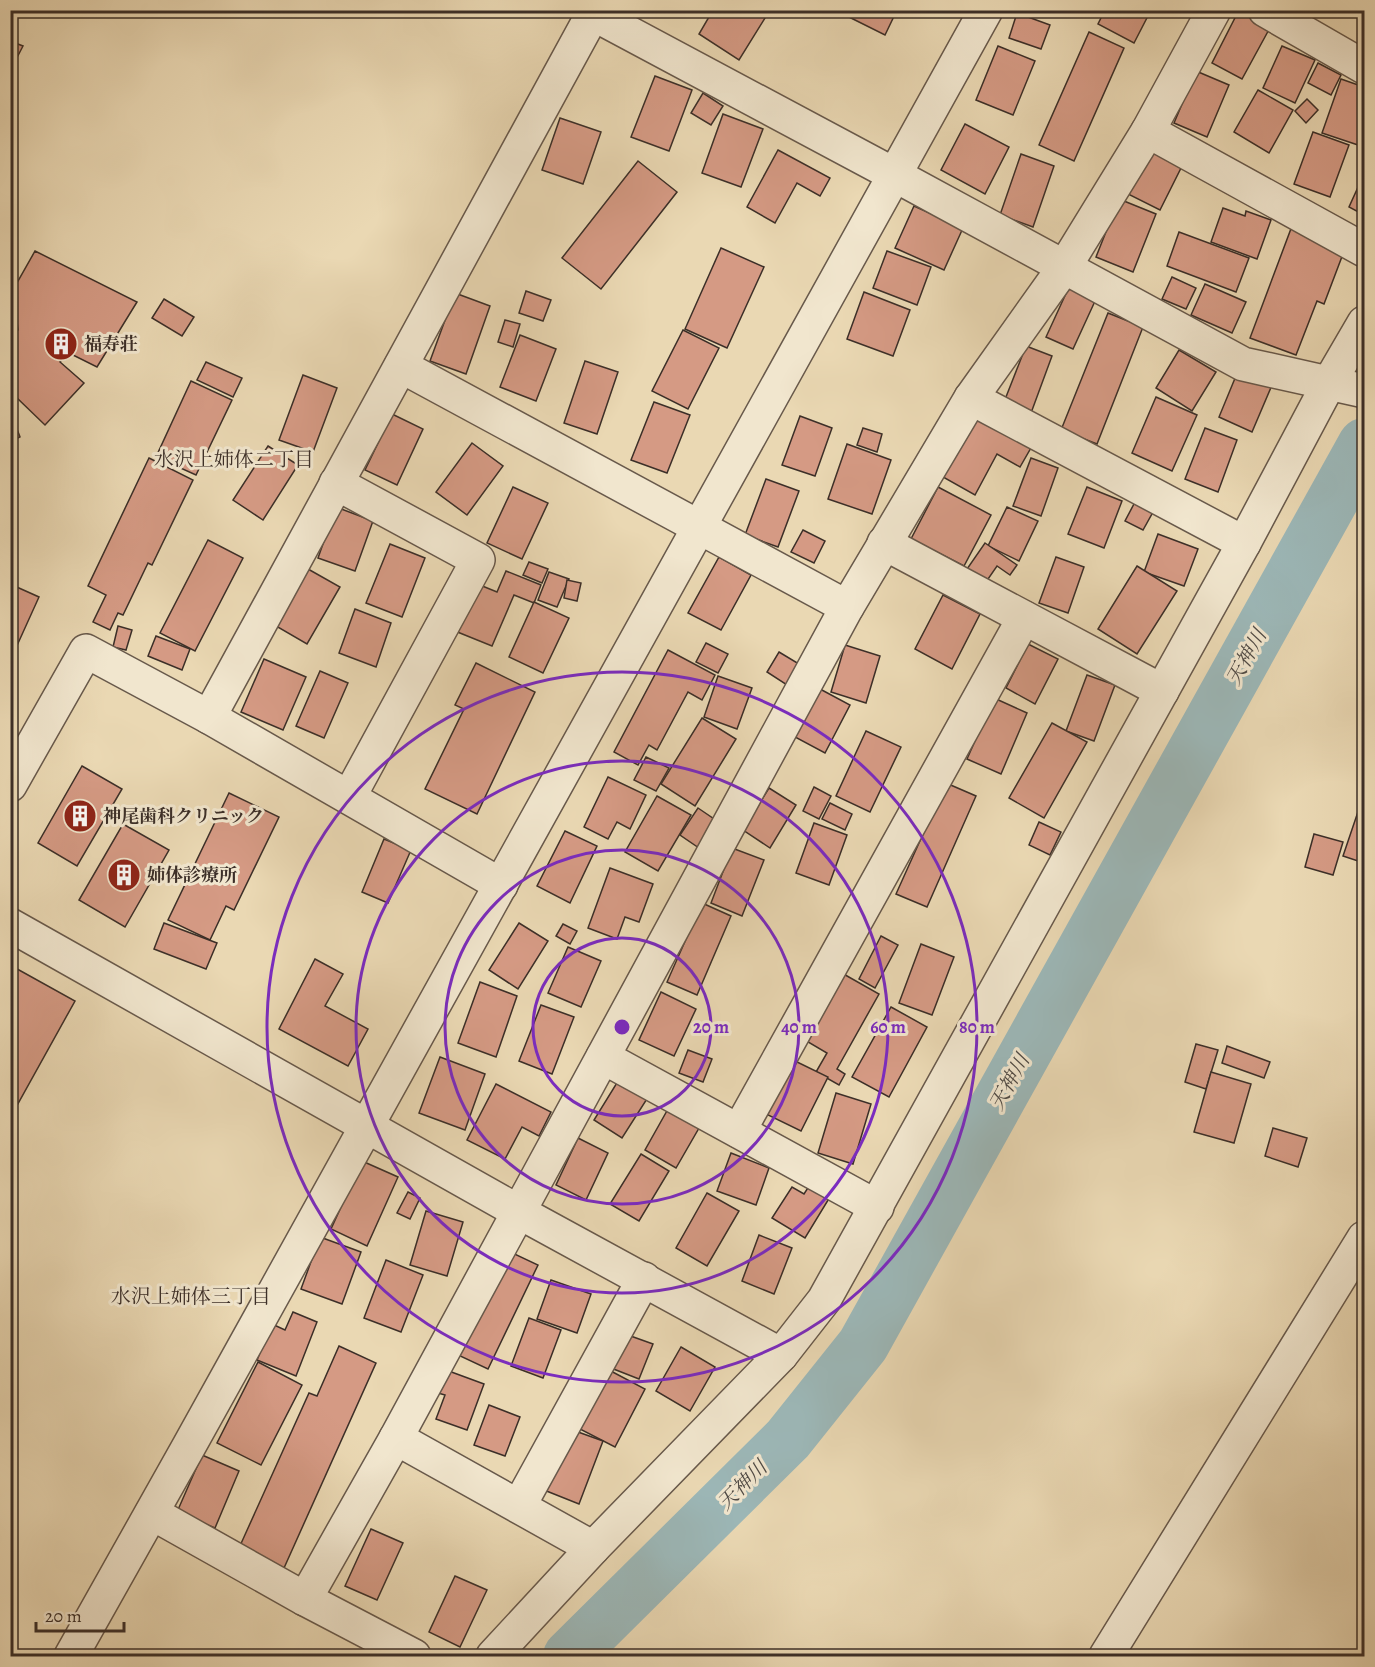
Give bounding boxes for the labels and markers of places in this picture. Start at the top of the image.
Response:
building icon: 福寿荘 [43,326,79,362]
place label: 福寿荘 [84,332,138,356]
building icon: 神尾歯科クリニック [62,798,98,834]
place label: 神尾歯科クリニック [103,804,264,828]
building icon: 姉体診療所 [106,857,142,893]
place label: 姉体診療所 [147,863,237,887]
centre of rings [612,1017,632,1037]

